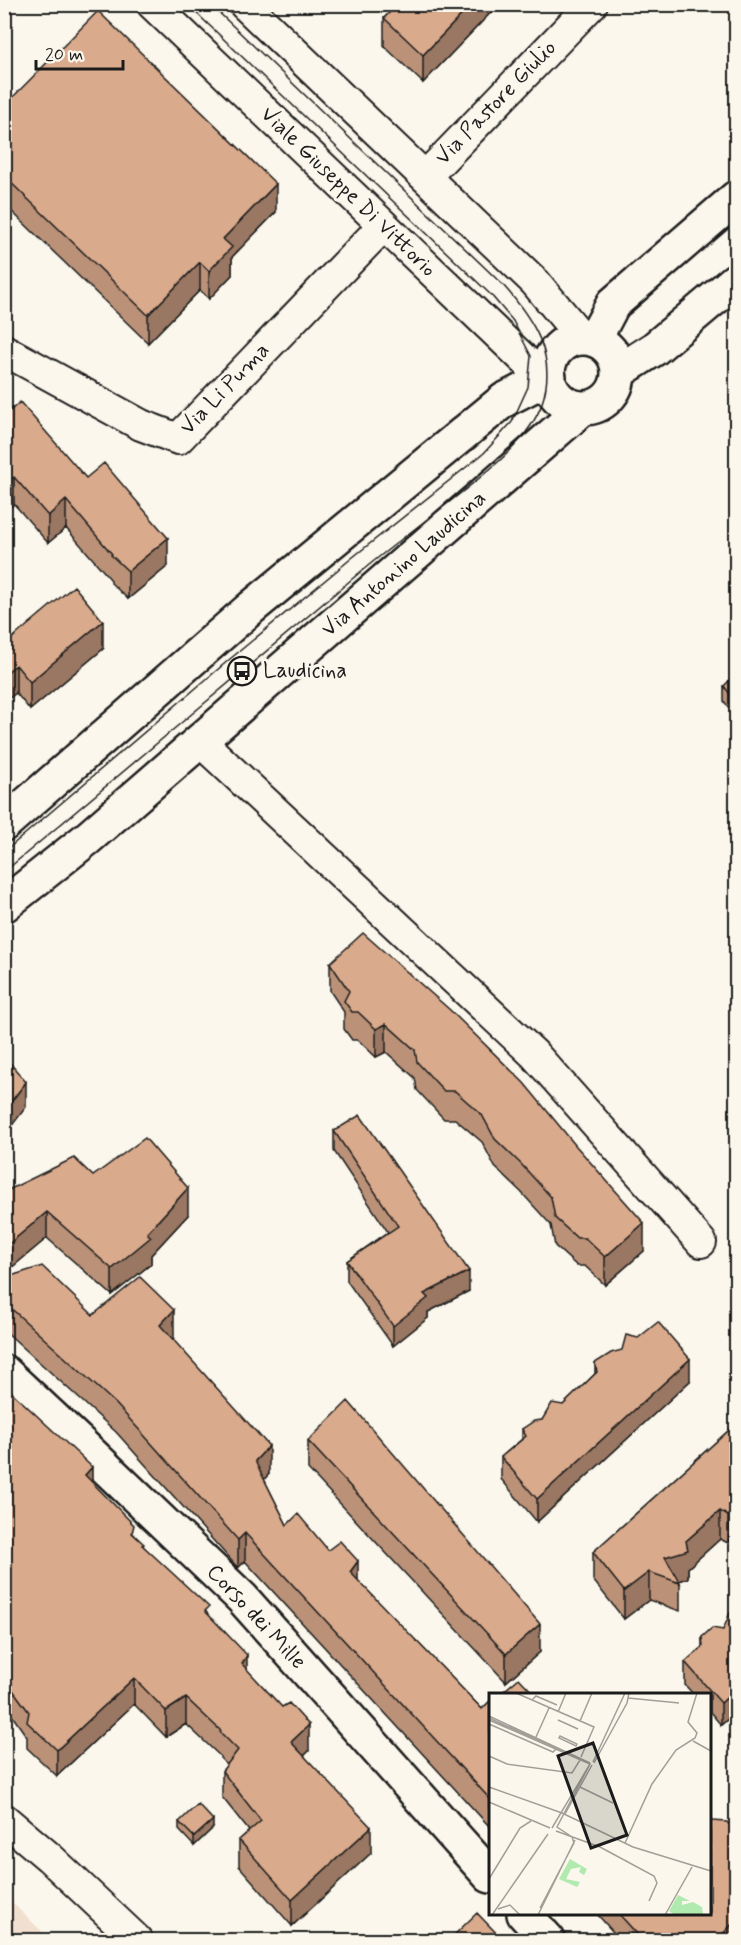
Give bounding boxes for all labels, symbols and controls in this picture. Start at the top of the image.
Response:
scale bar [36,33,123,71]
street label: Via Pastore Giulio [429,35,563,171]
text: 20 m [45,43,83,67]
street label: Viale Giuseppe Di Vittorio [254,101,442,283]
street label: Via Li Puma [174,337,276,441]
street label: Via Antonino Laudicina [316,485,492,643]
bus stop icon: Laudicina [226,655,258,687]
place label: Laudicina [263,657,347,685]
street label: Corso dei Mille [200,1559,312,1675]
inset map [489,1693,711,1915]

